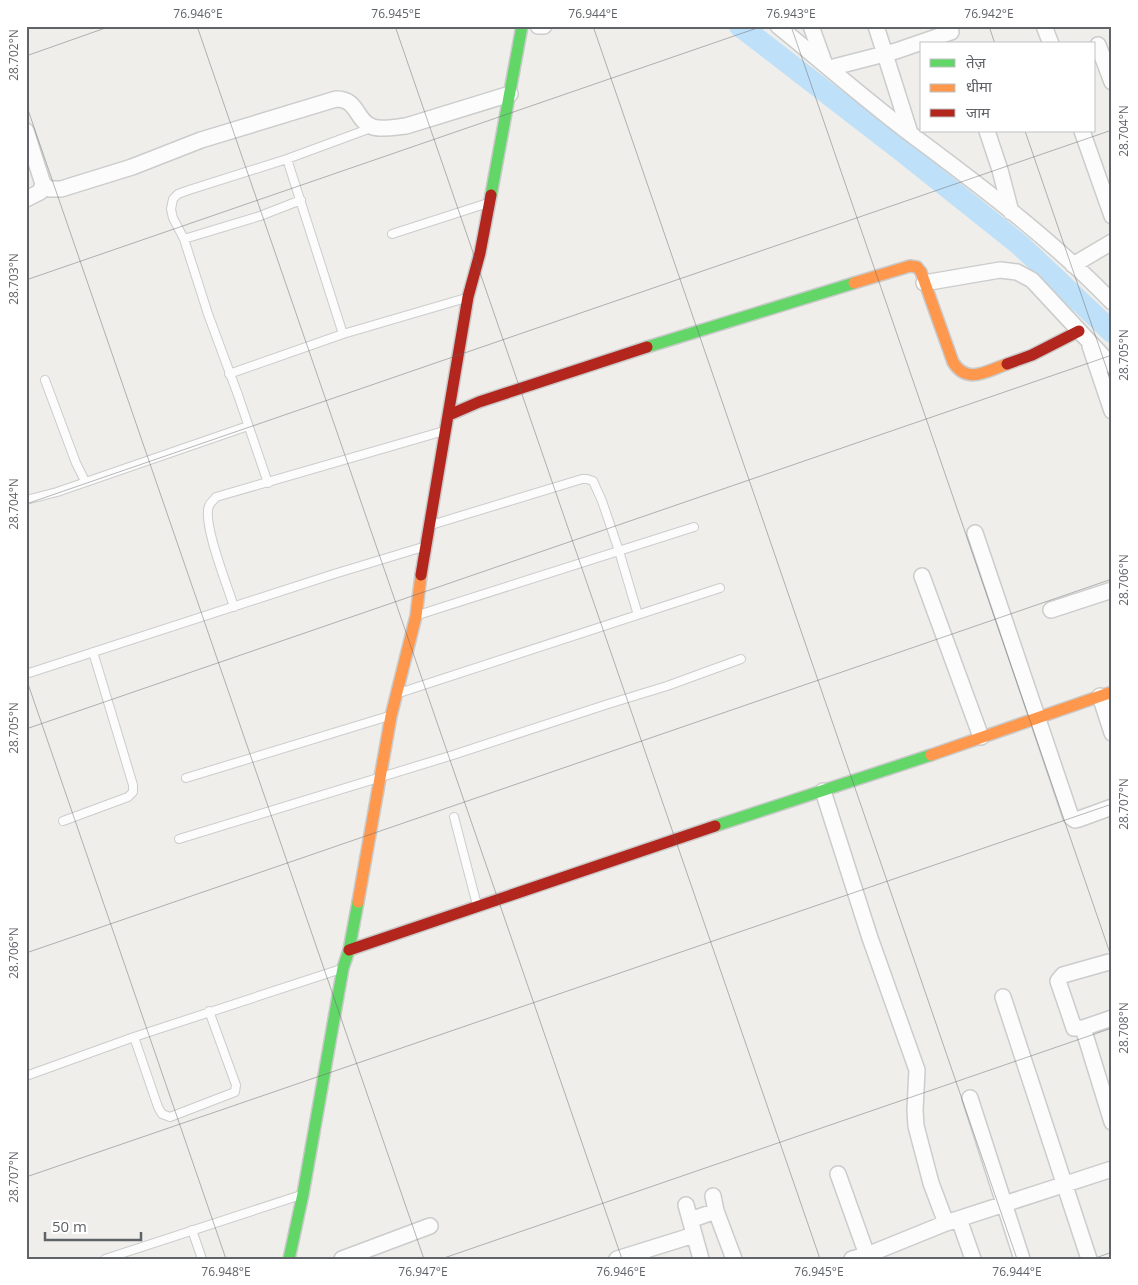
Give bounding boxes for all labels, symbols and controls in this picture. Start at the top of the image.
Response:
text: 76.946°E [173,5,223,22]
text: 76.945°E [371,5,421,22]
text: 76.944°E [568,5,618,22]
text: 76.943°E [766,5,816,22]
text: 76.942°E [964,5,1014,22]
text: 28.702°N [5,29,22,81]
legend [920,42,1096,132]
text: तेज़ [966,52,987,72]
text: धीमा [966,76,993,96]
text: जाम [966,102,991,122]
text: 28.704°N [1115,105,1132,157]
text: 28.703°N [5,253,22,305]
text: 28.705°N [1115,329,1132,381]
text: 28.704°N [5,478,22,530]
text: 28.706°N [1115,554,1132,606]
text: 28.705°N [5,702,22,754]
text: 28.707°N [1115,778,1132,830]
text: 28.706°N [5,927,22,979]
text: 28.708°N [1115,1002,1132,1054]
text: 28.707°N [5,1151,22,1203]
scale bar [45,1210,141,1242]
text: 50 m [52,1216,87,1236]
text: 76.948°E [201,1263,251,1280]
text: 76.947°E [398,1263,448,1280]
text: 76.946°E [596,1263,646,1280]
text: 76.945°E [794,1263,844,1280]
text: 76.944°E [992,1263,1042,1280]

